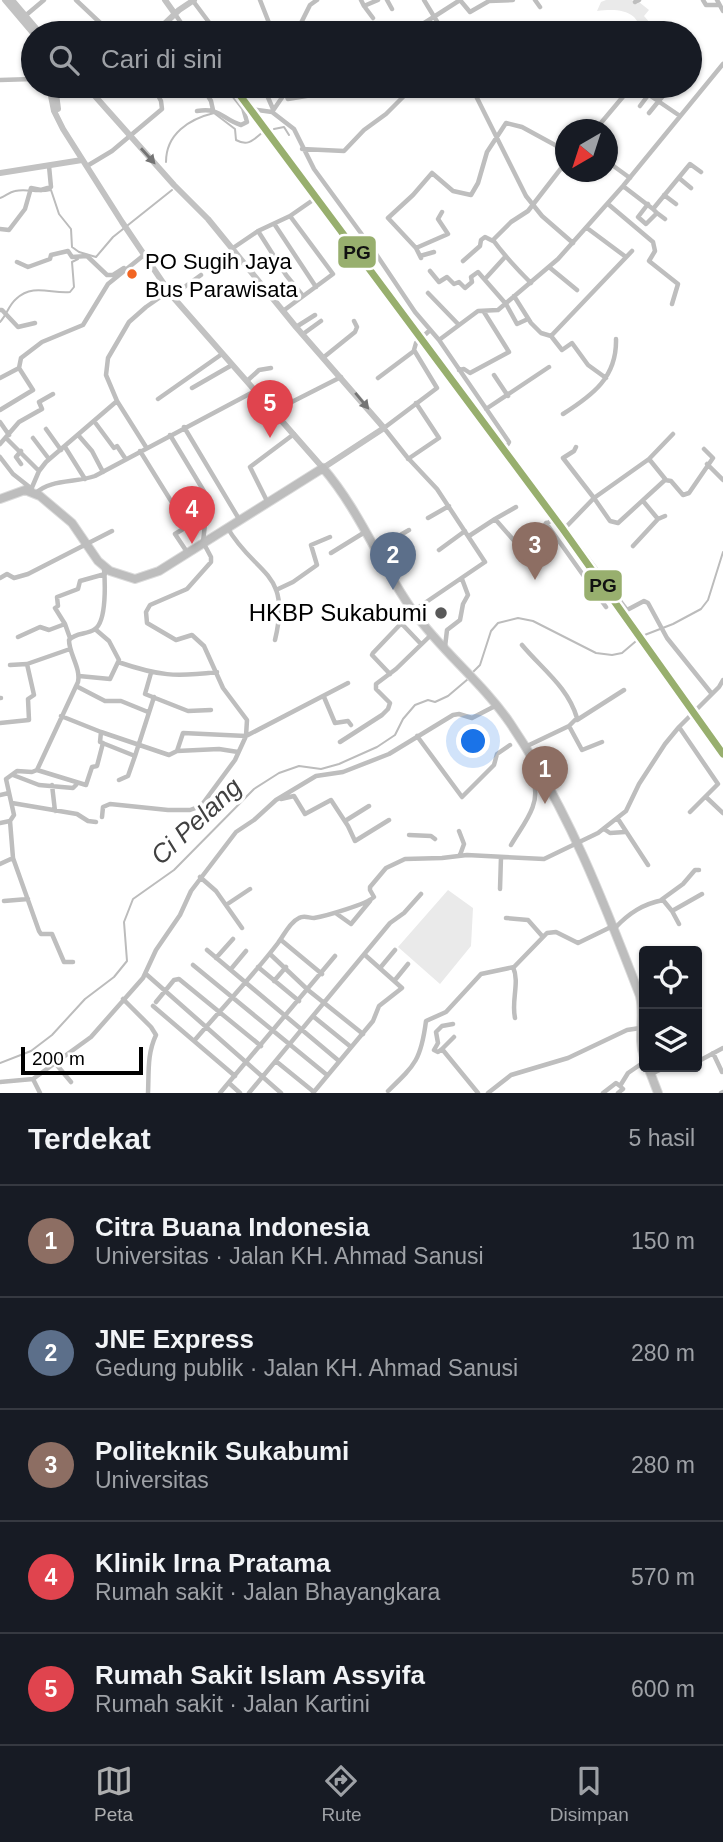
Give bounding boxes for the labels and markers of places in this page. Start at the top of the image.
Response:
place label: PO Sugih Jaya Bus Parawisata [145,249,299,302]
marker: PO Sugih Jaya Bus Parawisata [125,267,139,281]
pin: 5 [247,380,293,438]
pin: 4 [169,486,215,544]
pin: 3 [512,522,558,580]
pin: 2 [370,532,416,590]
place label: HKBP Sukabumi [249,599,427,626]
marker: HKBP Sukabumi [433,605,449,621]
pin: 1 [522,746,568,804]

